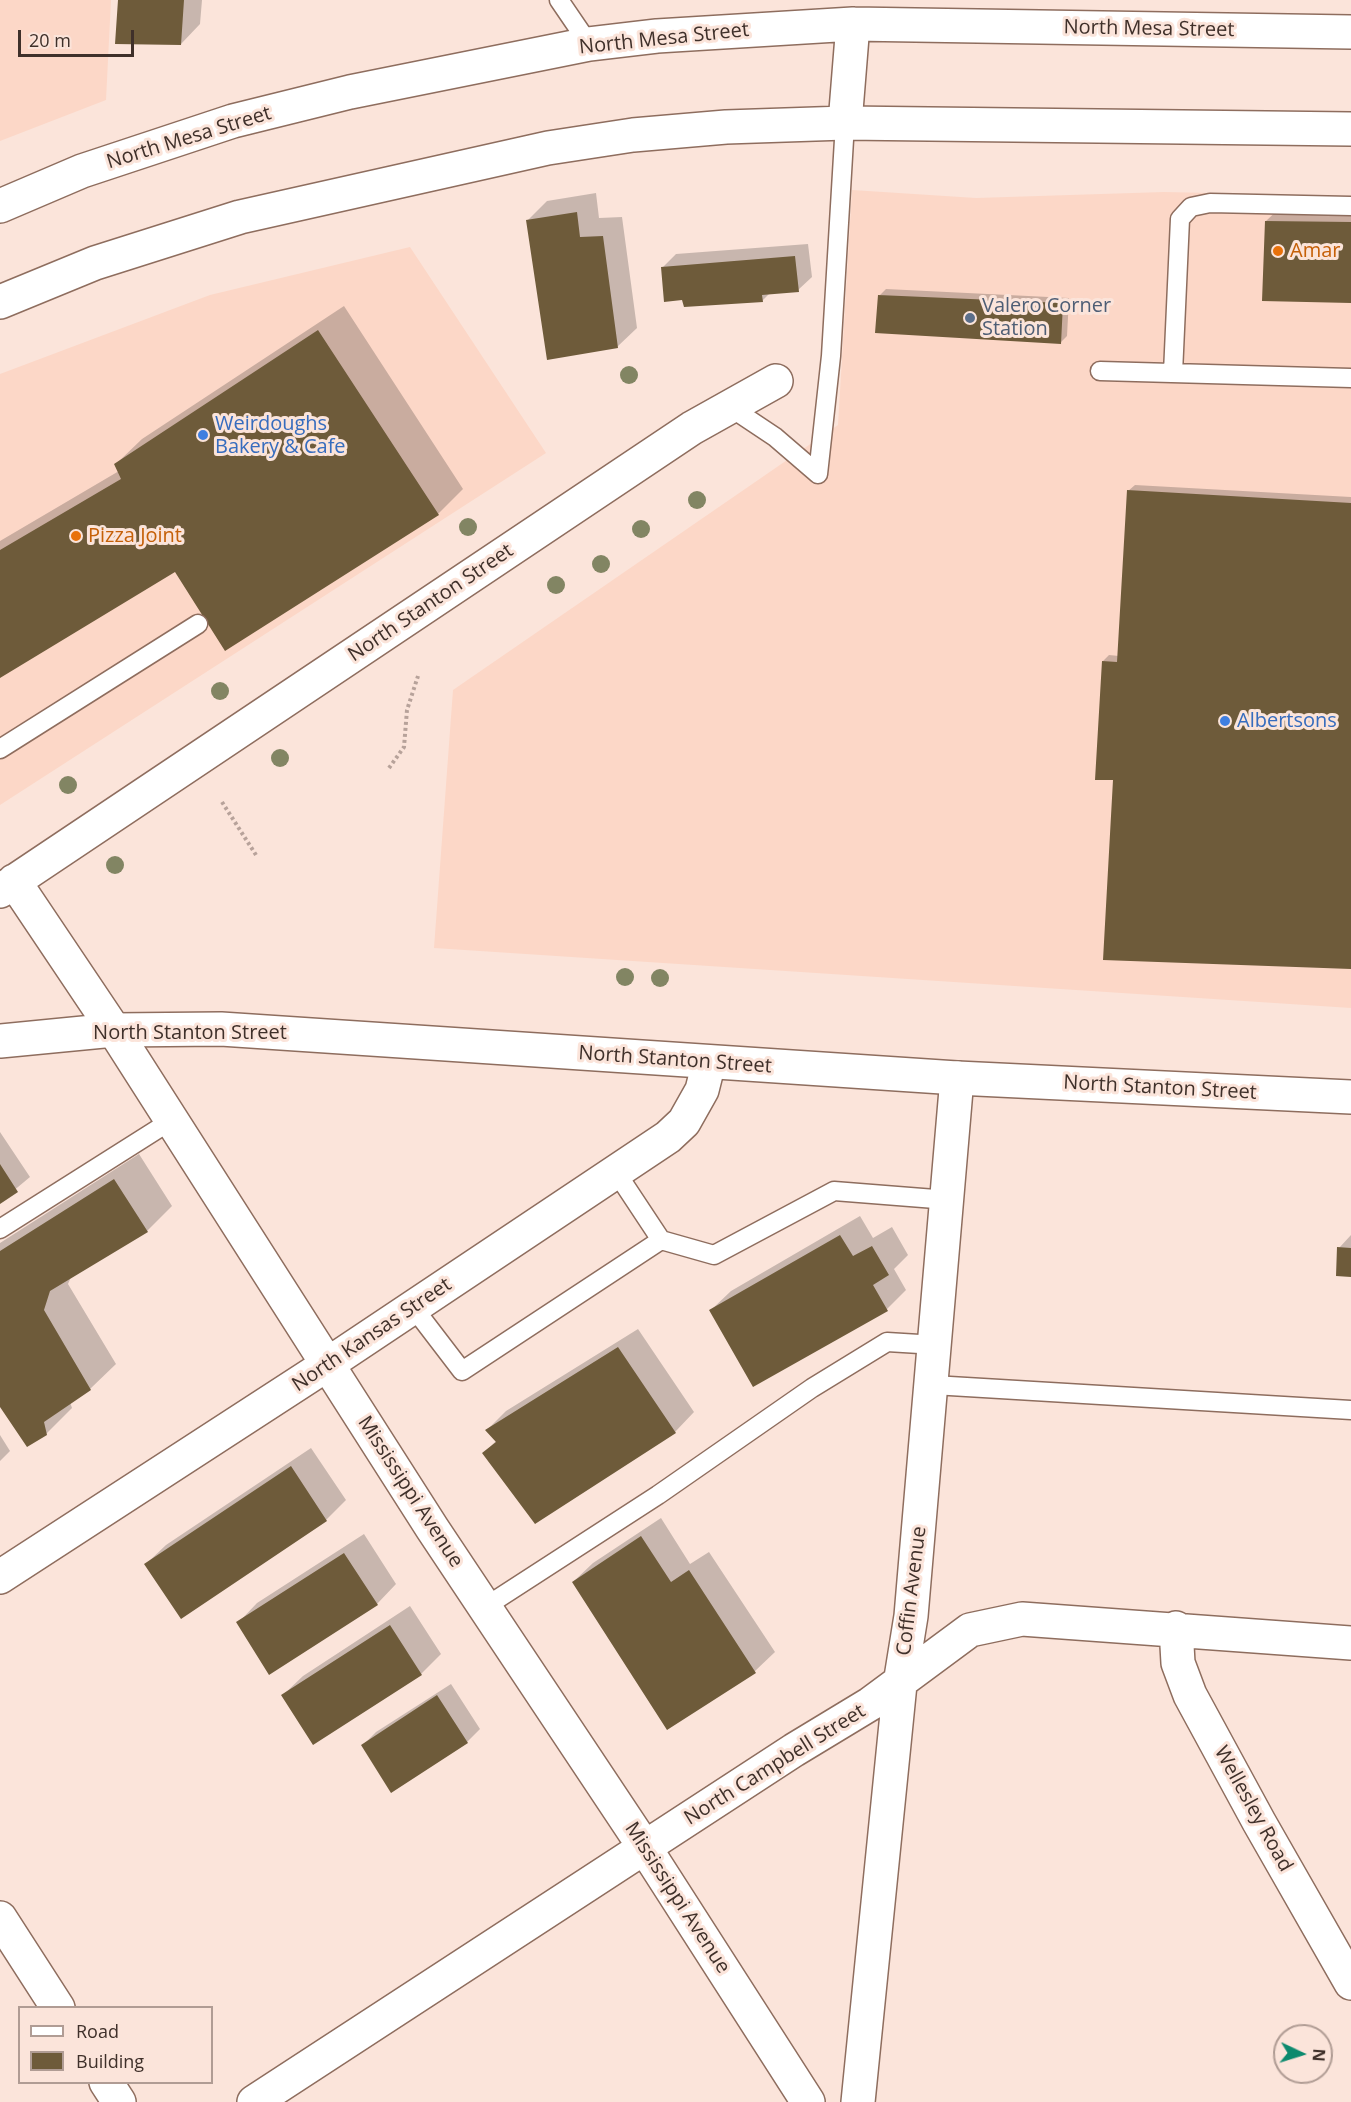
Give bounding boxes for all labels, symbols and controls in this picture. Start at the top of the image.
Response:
street label: North Mesa Street [1063,16,1235,42]
scale bar [21,18,136,56]
street label: North Mesa Street [578,18,750,60]
text: 20 m [29,28,71,52]
street label: North Mesa Street [104,102,274,174]
place label: Amar [1290,239,1340,263]
marker: Amar [1271,244,1285,258]
place label: Valero Corner Station [982,294,1111,341]
marker: Valero Corner Station [963,311,977,325]
place label: Weirdoughs Bakery & Cafe [215,412,346,459]
marker: Weirdoughs Bakery & Cafe [196,428,210,442]
place label: Pizza Joint [88,524,182,548]
marker: Pizza Joint [69,529,83,543]
street label: North Stanton Street [344,539,518,667]
place label: Albertsons [1237,709,1337,733]
marker: Albertsons [1218,714,1232,728]
street label: North Stanton Street [93,1021,287,1045]
street label: North Stanton Street [577,1041,773,1079]
street label: North Stanton Street [1063,1071,1257,1105]
street label: North Kansas Street [288,1273,456,1397]
street label: Mississippi Avenue [352,1412,468,1572]
street label: Coffin Avenue [892,1525,932,1657]
street label: North Campbell Street [680,1699,870,1831]
street label: Wellesley Road [1209,1742,1297,1876]
street label: Mississippi Avenue [619,1818,735,1978]
legend [18,2006,213,2084]
text: Road [76,2019,119,2043]
north arrow [1273,2024,1333,2084]
text: N [1308,2048,1330,2062]
text: Building [76,2049,144,2073]

